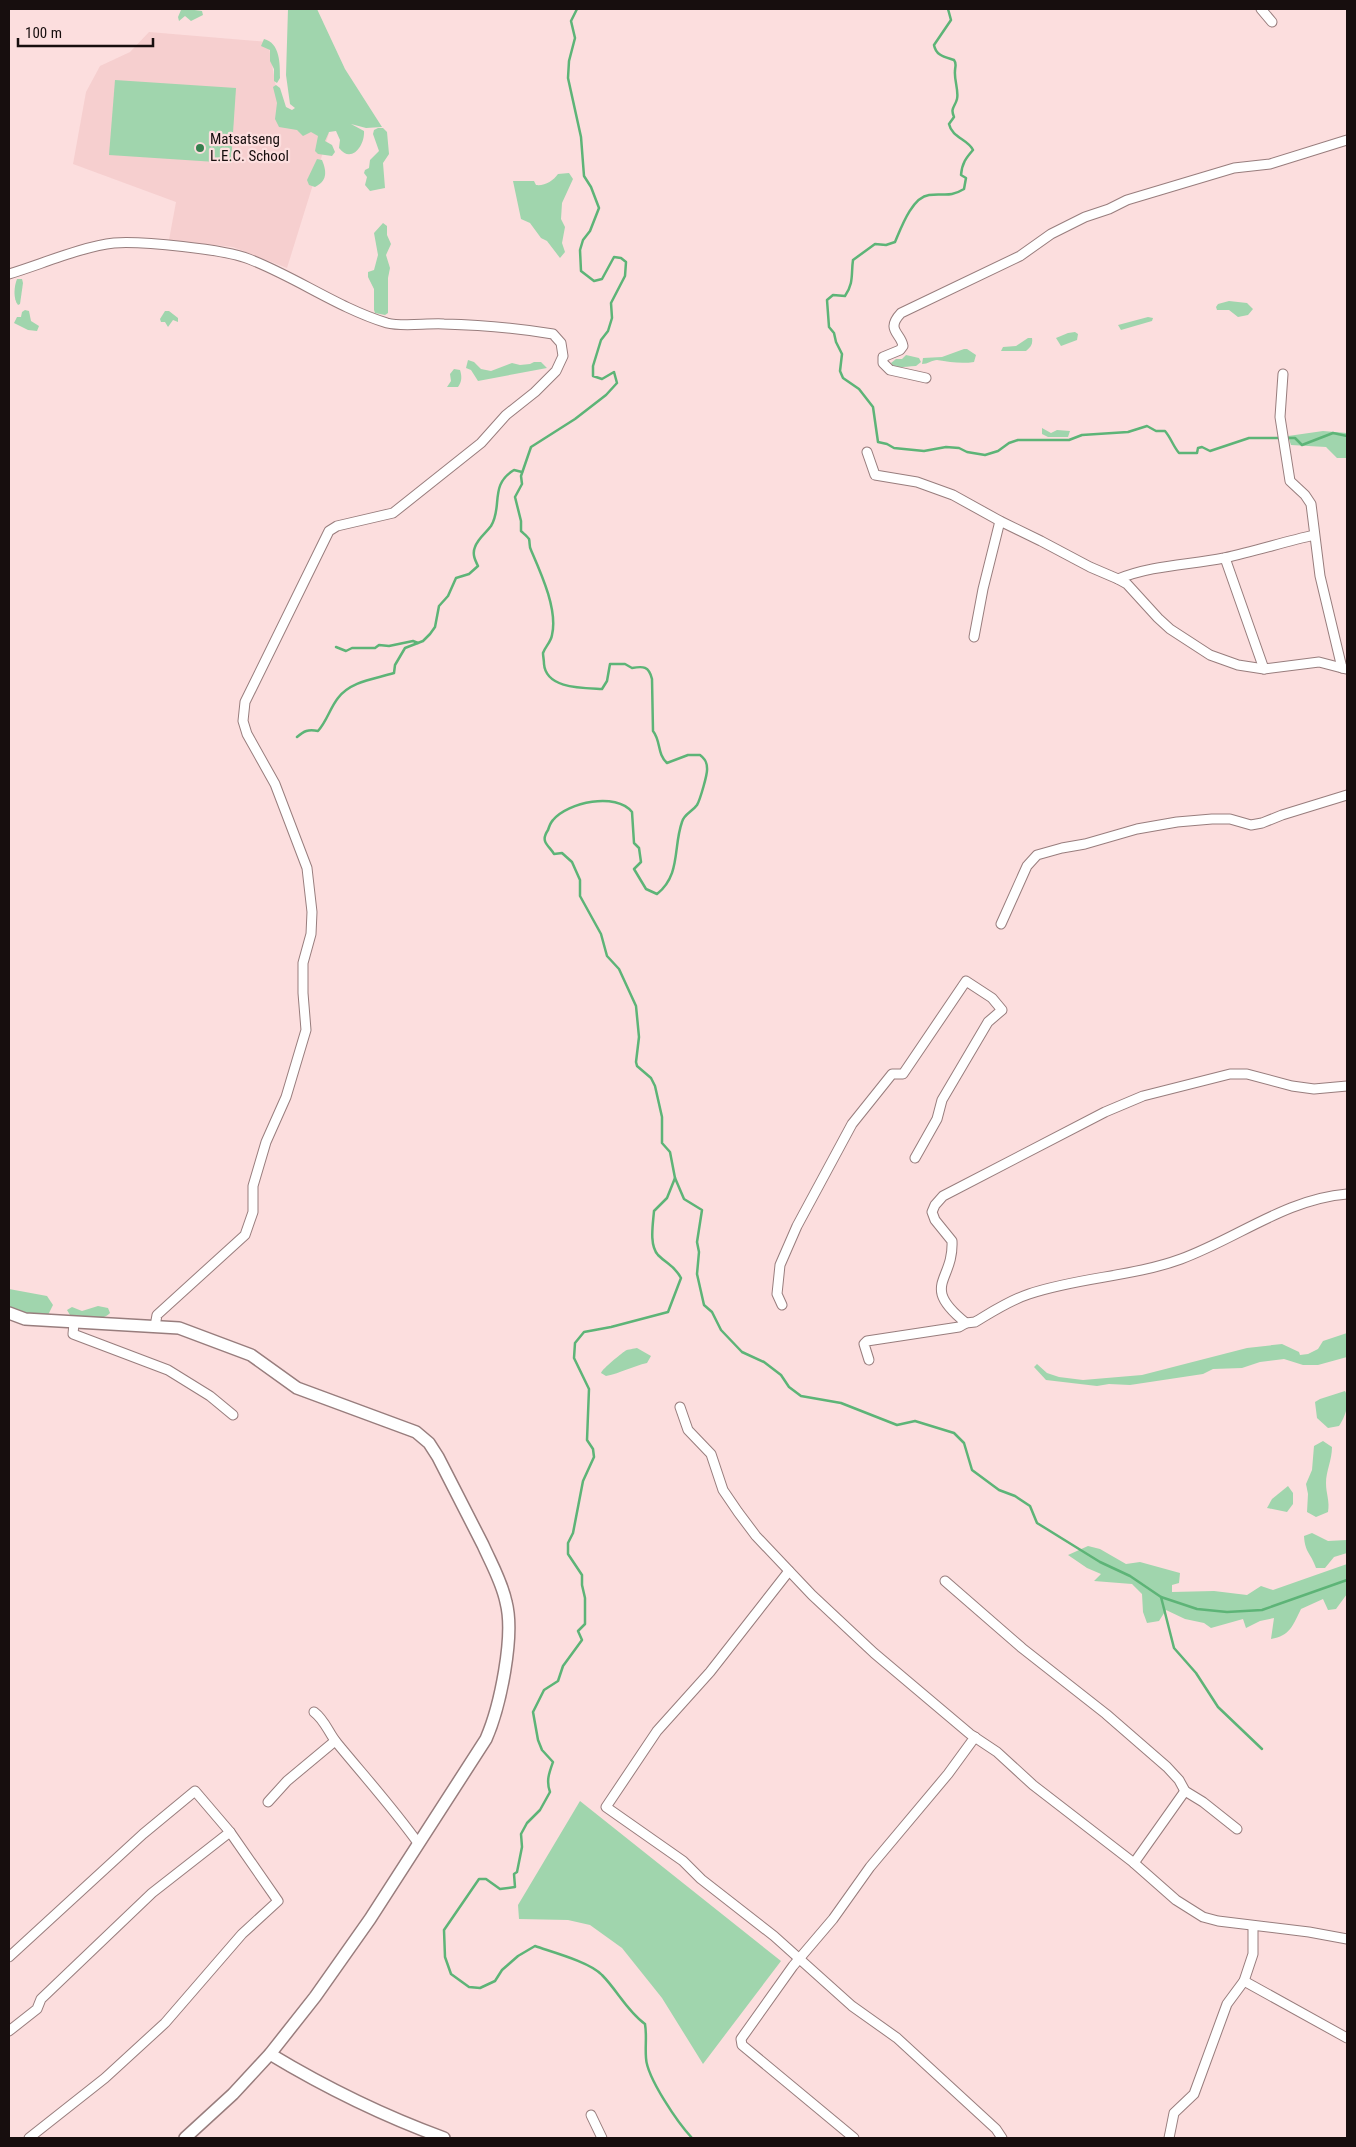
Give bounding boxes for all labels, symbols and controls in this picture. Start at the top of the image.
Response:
scale bar [18,15,152,47]
text: 100 m [25,24,62,42]
place label: Matsatseng L.E.C. School [210,130,289,165]
marker: Matsatseng L.E.C. School [194,142,206,154]

